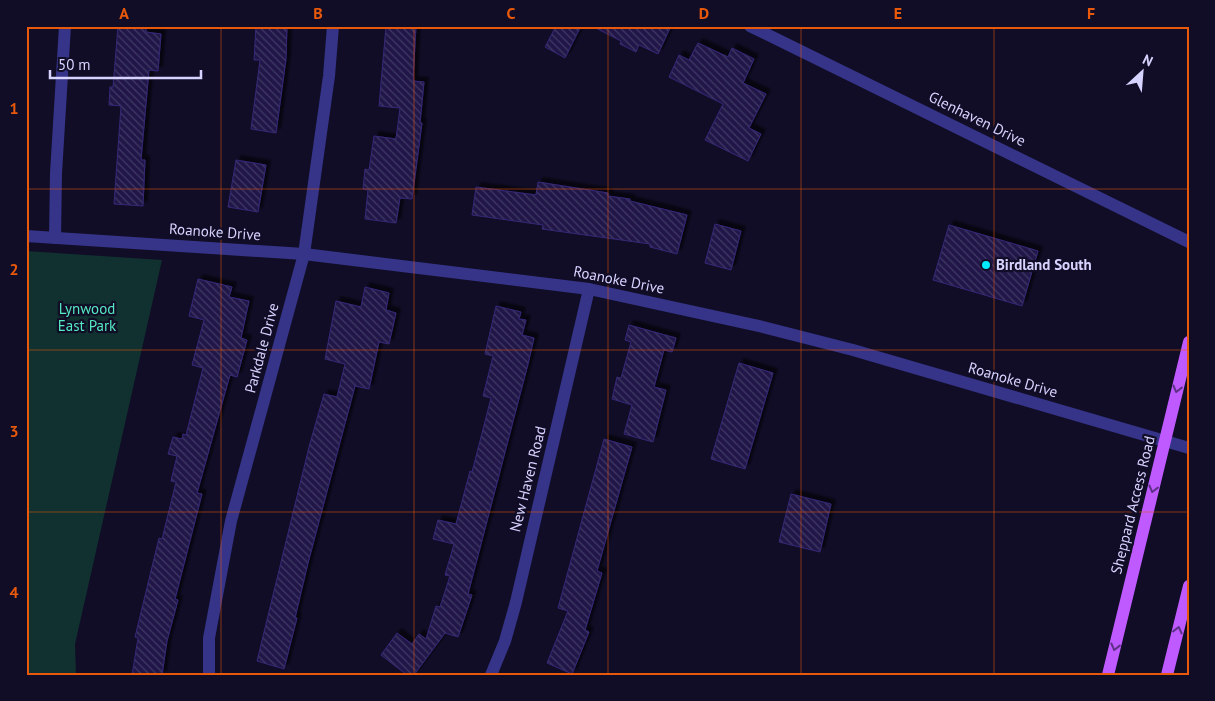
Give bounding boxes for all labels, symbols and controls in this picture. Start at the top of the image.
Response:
text: A [119,3,129,23]
text: B [313,3,323,23]
text: C [507,3,516,23]
text: D [699,3,709,23]
text: E [894,3,902,23]
text: F [1087,3,1095,23]
scale bar [50,48,201,80]
north arrow [1118,48,1168,98]
text: N [1140,50,1156,70]
text: 50 m [58,55,91,74]
street label: Glenhaven Drive [926,87,1029,150]
text: 1 [9,98,19,118]
street label: Roanoke Drive [168,219,262,244]
place label: Birdland South [996,255,1092,274]
text: 2 [9,259,19,279]
marker: Birdland South [980,259,992,271]
street label: Roanoke Drive [572,261,666,298]
park label: Lynwood East Park [58,299,117,335]
street label: Parkdale Drive [240,301,283,395]
street label: Roanoke Drive [966,358,1060,401]
one-way arrow [1172,385,1183,394]
text: 3 [9,421,19,441]
street label: New Haven Road [505,424,550,534]
street label: Sheppard Access Road [1106,434,1159,576]
one-way arrow [1148,485,1159,494]
text: 4 [9,582,19,602]
one-way arrow [1172,626,1183,635]
one-way arrow [1110,642,1120,650]

